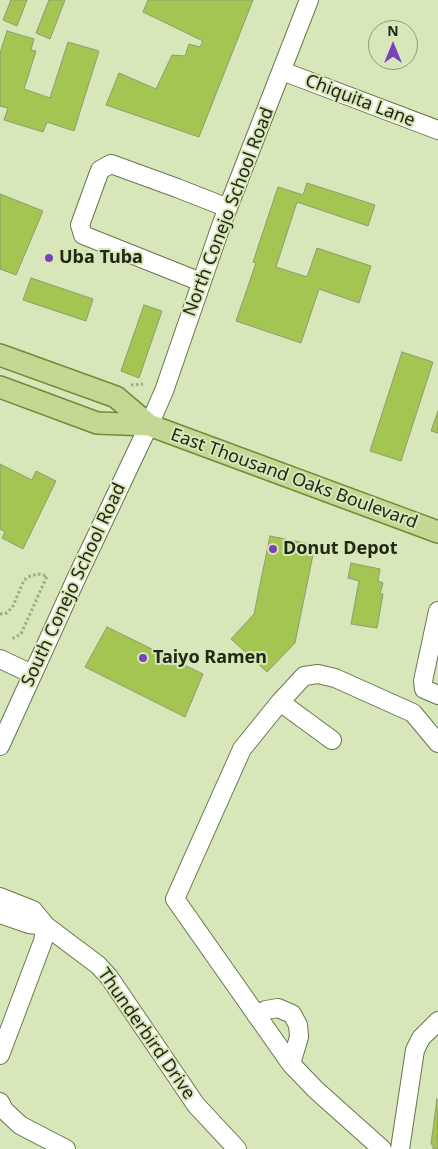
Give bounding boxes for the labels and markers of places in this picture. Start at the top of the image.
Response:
place label: Uba Tuba [59,247,143,269]
marker: Uba Tuba [43,252,55,264]
place label: Donut Depot [283,538,398,560]
marker: Donut Depot [267,543,279,555]
place label: Taiyo Ramen [153,647,267,669]
marker: Taiyo Ramen [137,652,149,664]

